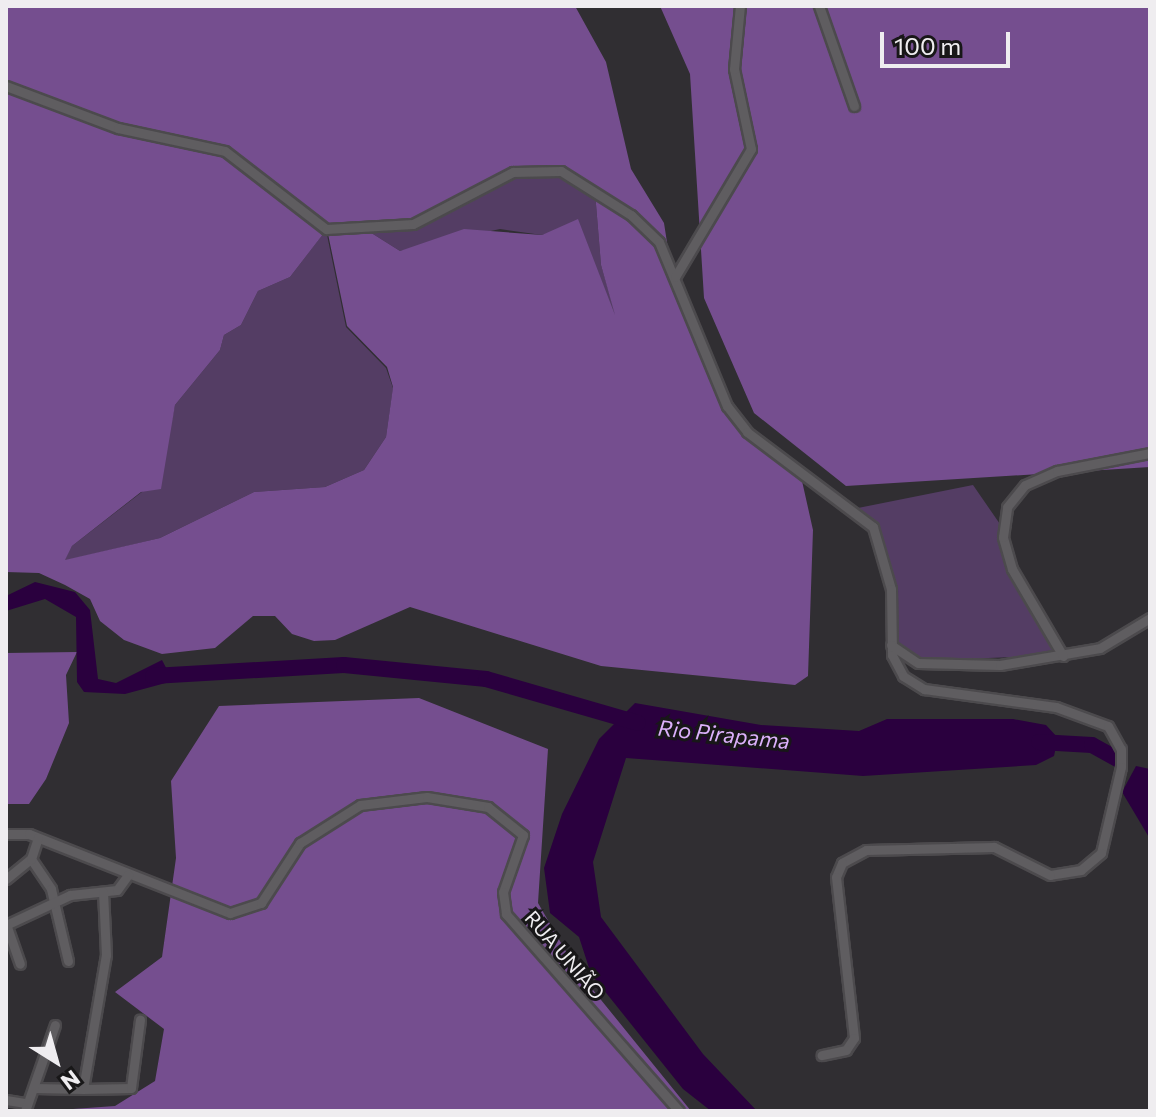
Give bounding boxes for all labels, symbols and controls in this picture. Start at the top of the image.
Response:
scale bar [884,16,1014,66]
text: 100 m [894,31,961,60]
water label: Rio Pirapama [657,714,791,754]
street label: RUA UNIÃO [520,906,610,1004]
north arrow [16,1021,96,1101]
text: N [56,1065,85,1096]

